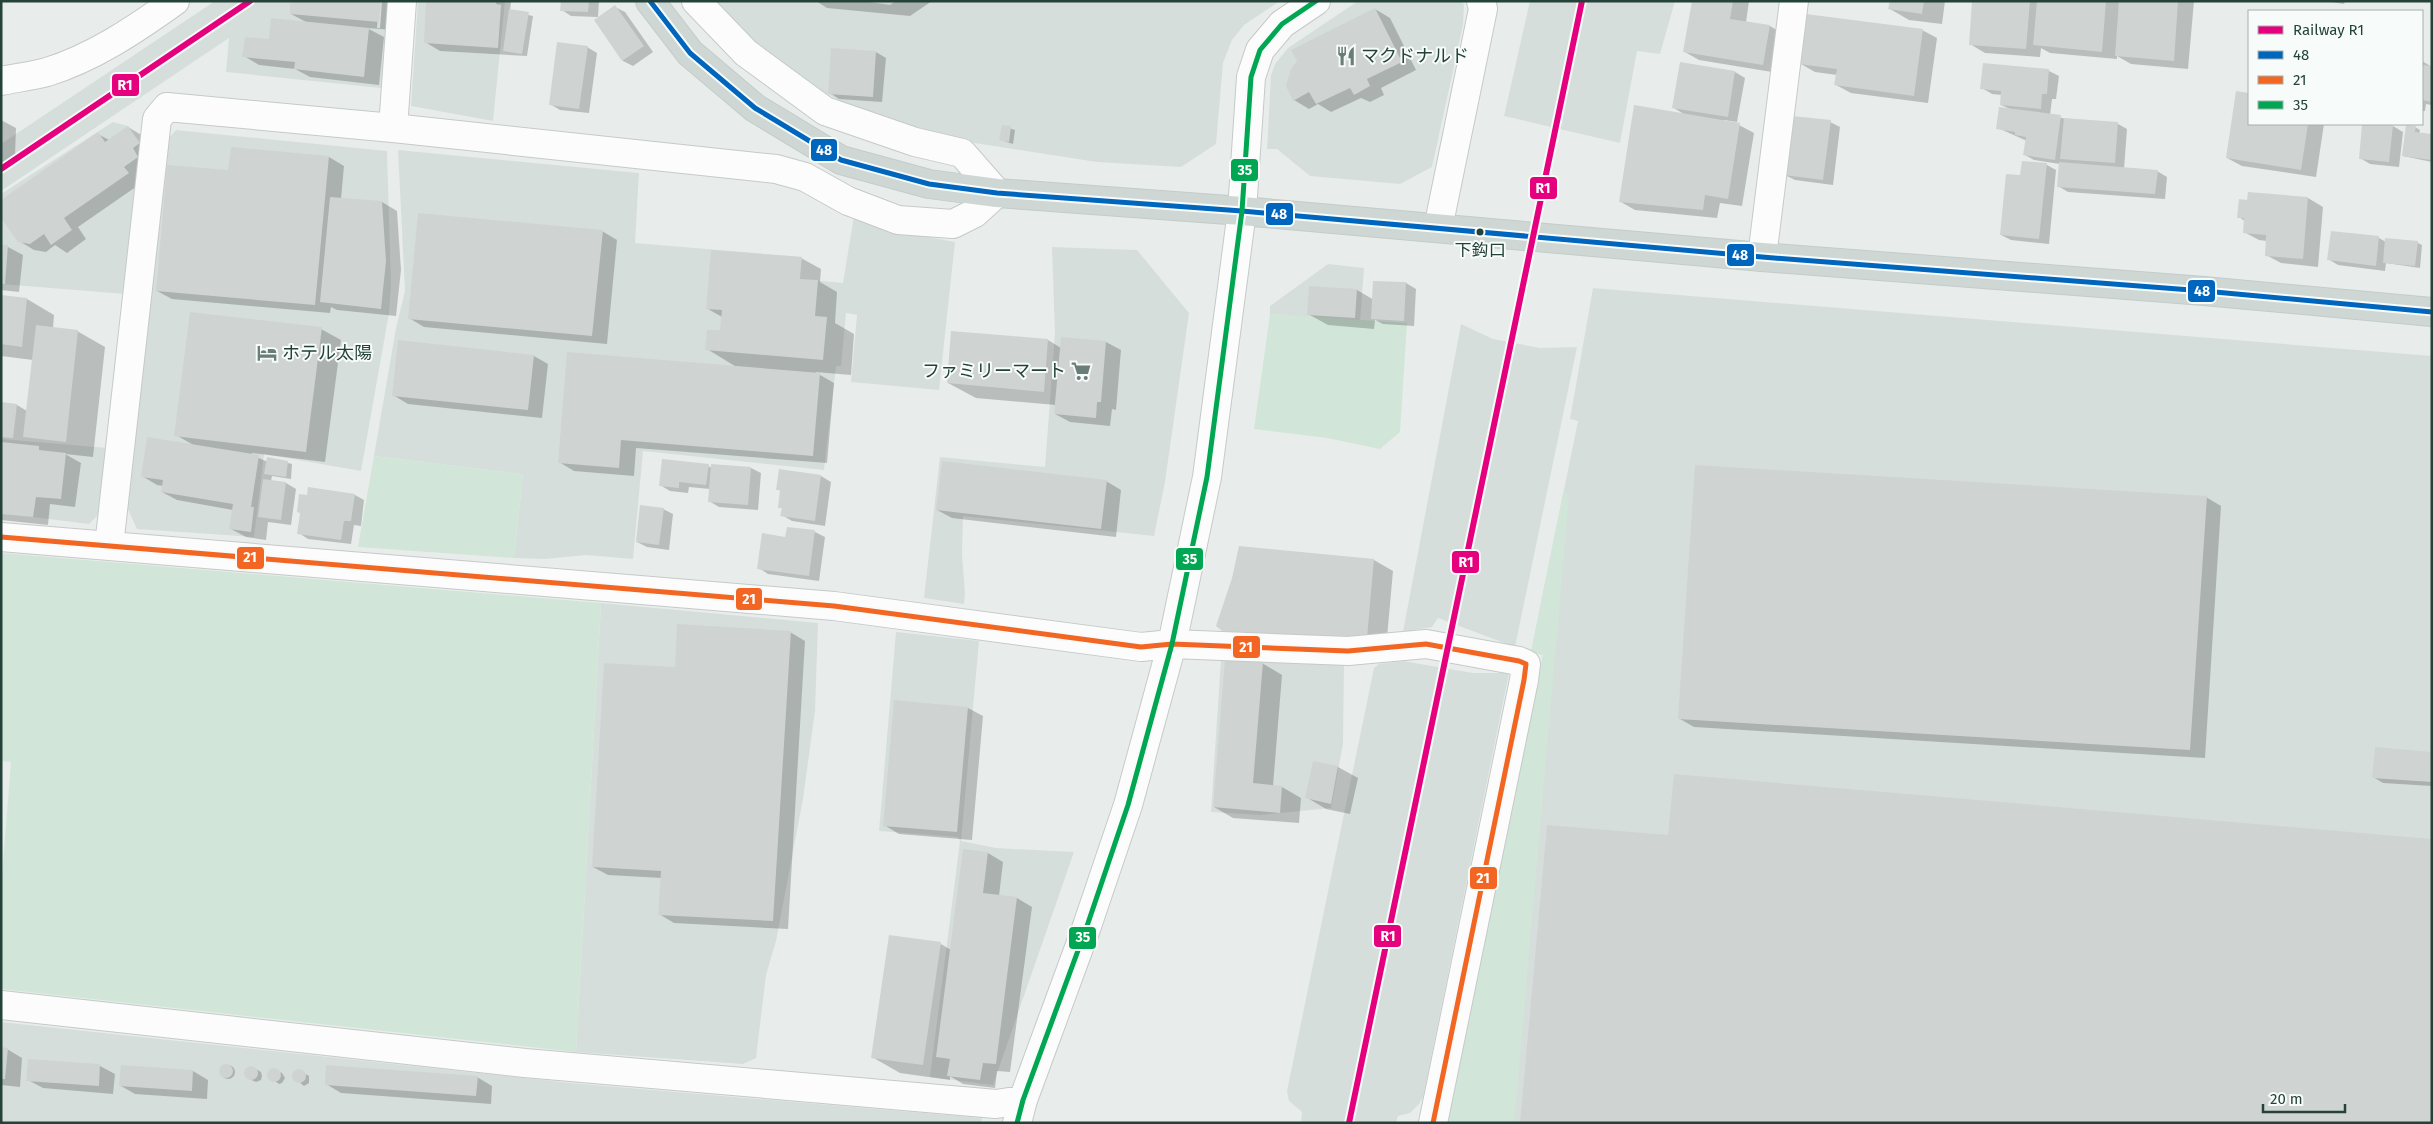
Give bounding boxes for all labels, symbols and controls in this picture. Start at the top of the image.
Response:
legend [2248,10,2423,125]
text: Railway R1 [2293,21,2364,39]
restaurant icon: マクドナルド [1335,45,1357,67]
place label: マクドナルド [1361,45,1469,67]
text: 48 [2293,46,2309,64]
text: 21 [2293,71,2307,89]
line badge: R1 [111,73,140,97]
text: R1 [118,77,132,94]
text: 35 [2293,96,2308,114]
line badge: 48 [810,138,838,162]
text: 48 [816,142,832,159]
line badge: 35 [1230,158,1259,182]
text: 35 [1237,162,1253,179]
line badge: R1 [1529,176,1558,200]
text: R1 [1536,180,1550,197]
line badge: 48 [1265,202,1294,226]
text: 48 [1271,206,1287,223]
marker: 下鈎口 [1475,227,1485,237]
place label: 下鈎口 [1455,240,1506,261]
line badge: 48 [1726,243,1755,267]
text: 48 [1732,247,1748,264]
line badge: 48 [2187,279,2216,303]
text: 48 [2194,283,2210,300]
hotel icon: ホテル太陽 [256,342,278,364]
place label: ホテル太陽 [282,342,372,364]
place label: ファミリーマート [922,360,1066,382]
supermarket icon: ファミリーマート [1070,360,1092,382]
line badge: 21 [236,546,265,570]
line badge: 35 [1175,547,1204,571]
text: 21 [243,549,257,566]
line badge: R1 [1451,550,1480,574]
text: 35 [1182,551,1198,568]
text: R1 [1459,554,1473,571]
line badge: 21 [735,587,763,611]
text: 21 [742,591,756,608]
line badge: 21 [1232,635,1261,659]
text: 21 [1239,639,1253,656]
line badge: 21 [1469,866,1498,890]
text: 21 [1476,870,1490,887]
line badge: R1 [1373,924,1402,948]
line badge: 35 [1068,926,1097,950]
text: R1 [1381,928,1395,945]
text: 35 [1075,929,1091,946]
scale bar [2263,1082,2346,1114]
text: 20 m [2270,1090,2303,1108]

